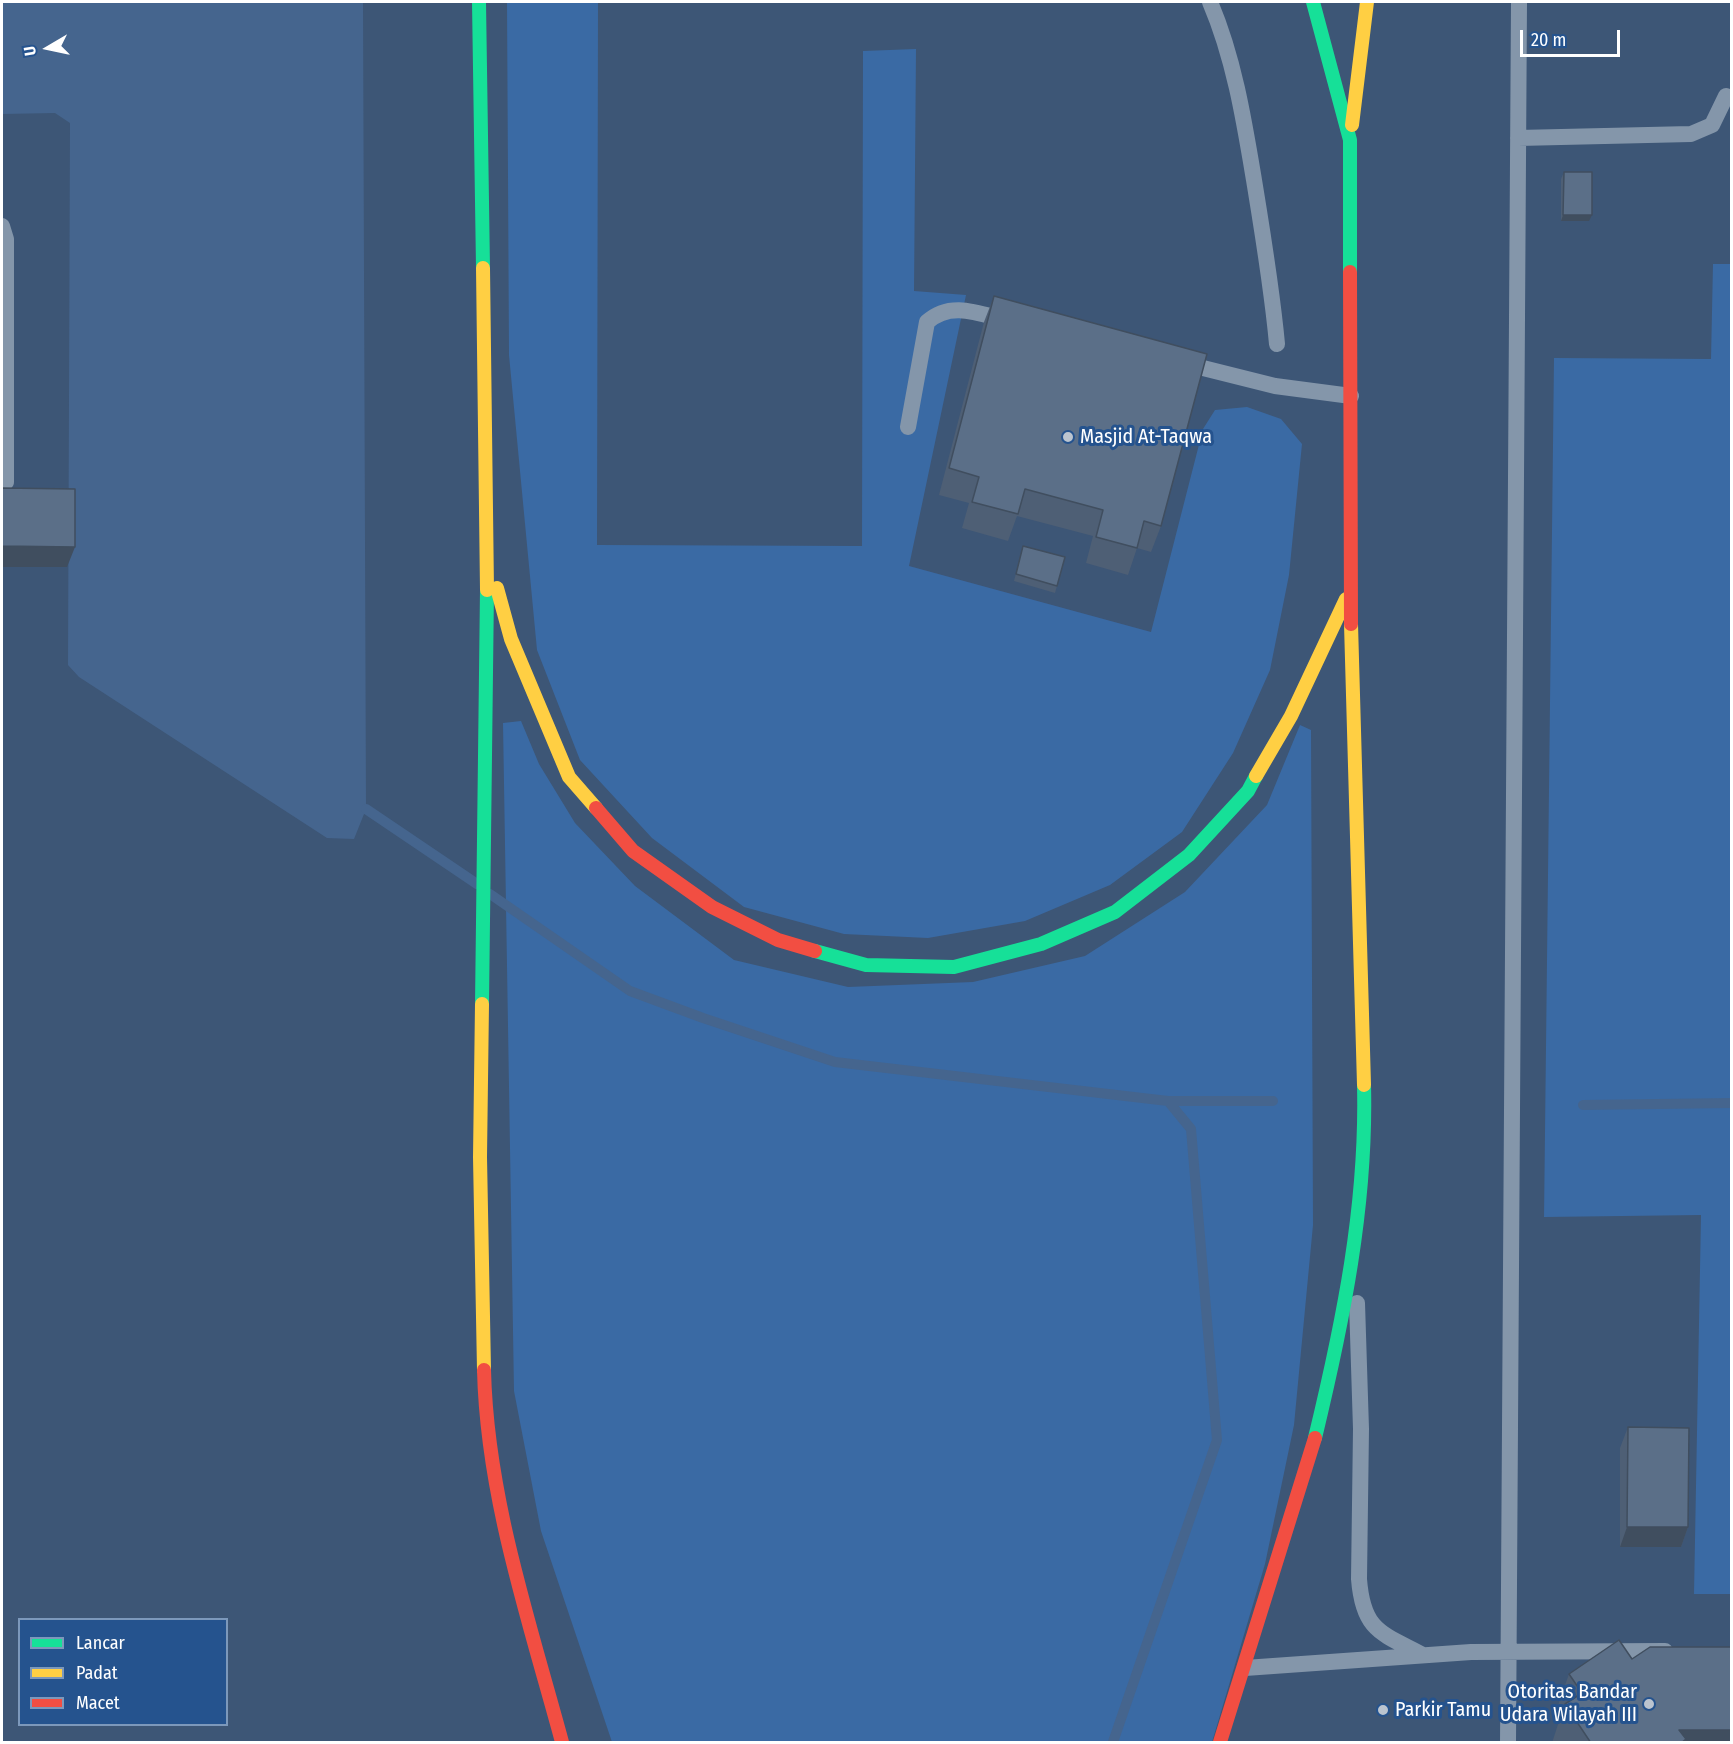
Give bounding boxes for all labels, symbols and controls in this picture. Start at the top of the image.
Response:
north arrow [18,18,78,78]
scale bar [1523,18,1624,56]
text: 20 m [1531,29,1566,51]
text: U [20,45,40,57]
place label: Masjid At-Taqwa [1080,425,1212,449]
marker: Masjid At-Taqwa [1061,430,1075,444]
legend [18,1618,228,1726]
text: Lancar [76,1632,125,1654]
text: Padat [76,1662,118,1684]
place label: Otoritas Bandar Udara Wilayah III [1500,1680,1637,1727]
text: Macet [76,1692,120,1714]
marker: Otoritas Bandar Udara Wilayah III [1642,1697,1656,1711]
place label: Parkir Tamu [1395,1698,1491,1722]
marker: Parkir Tamu [1376,1703,1390,1717]

